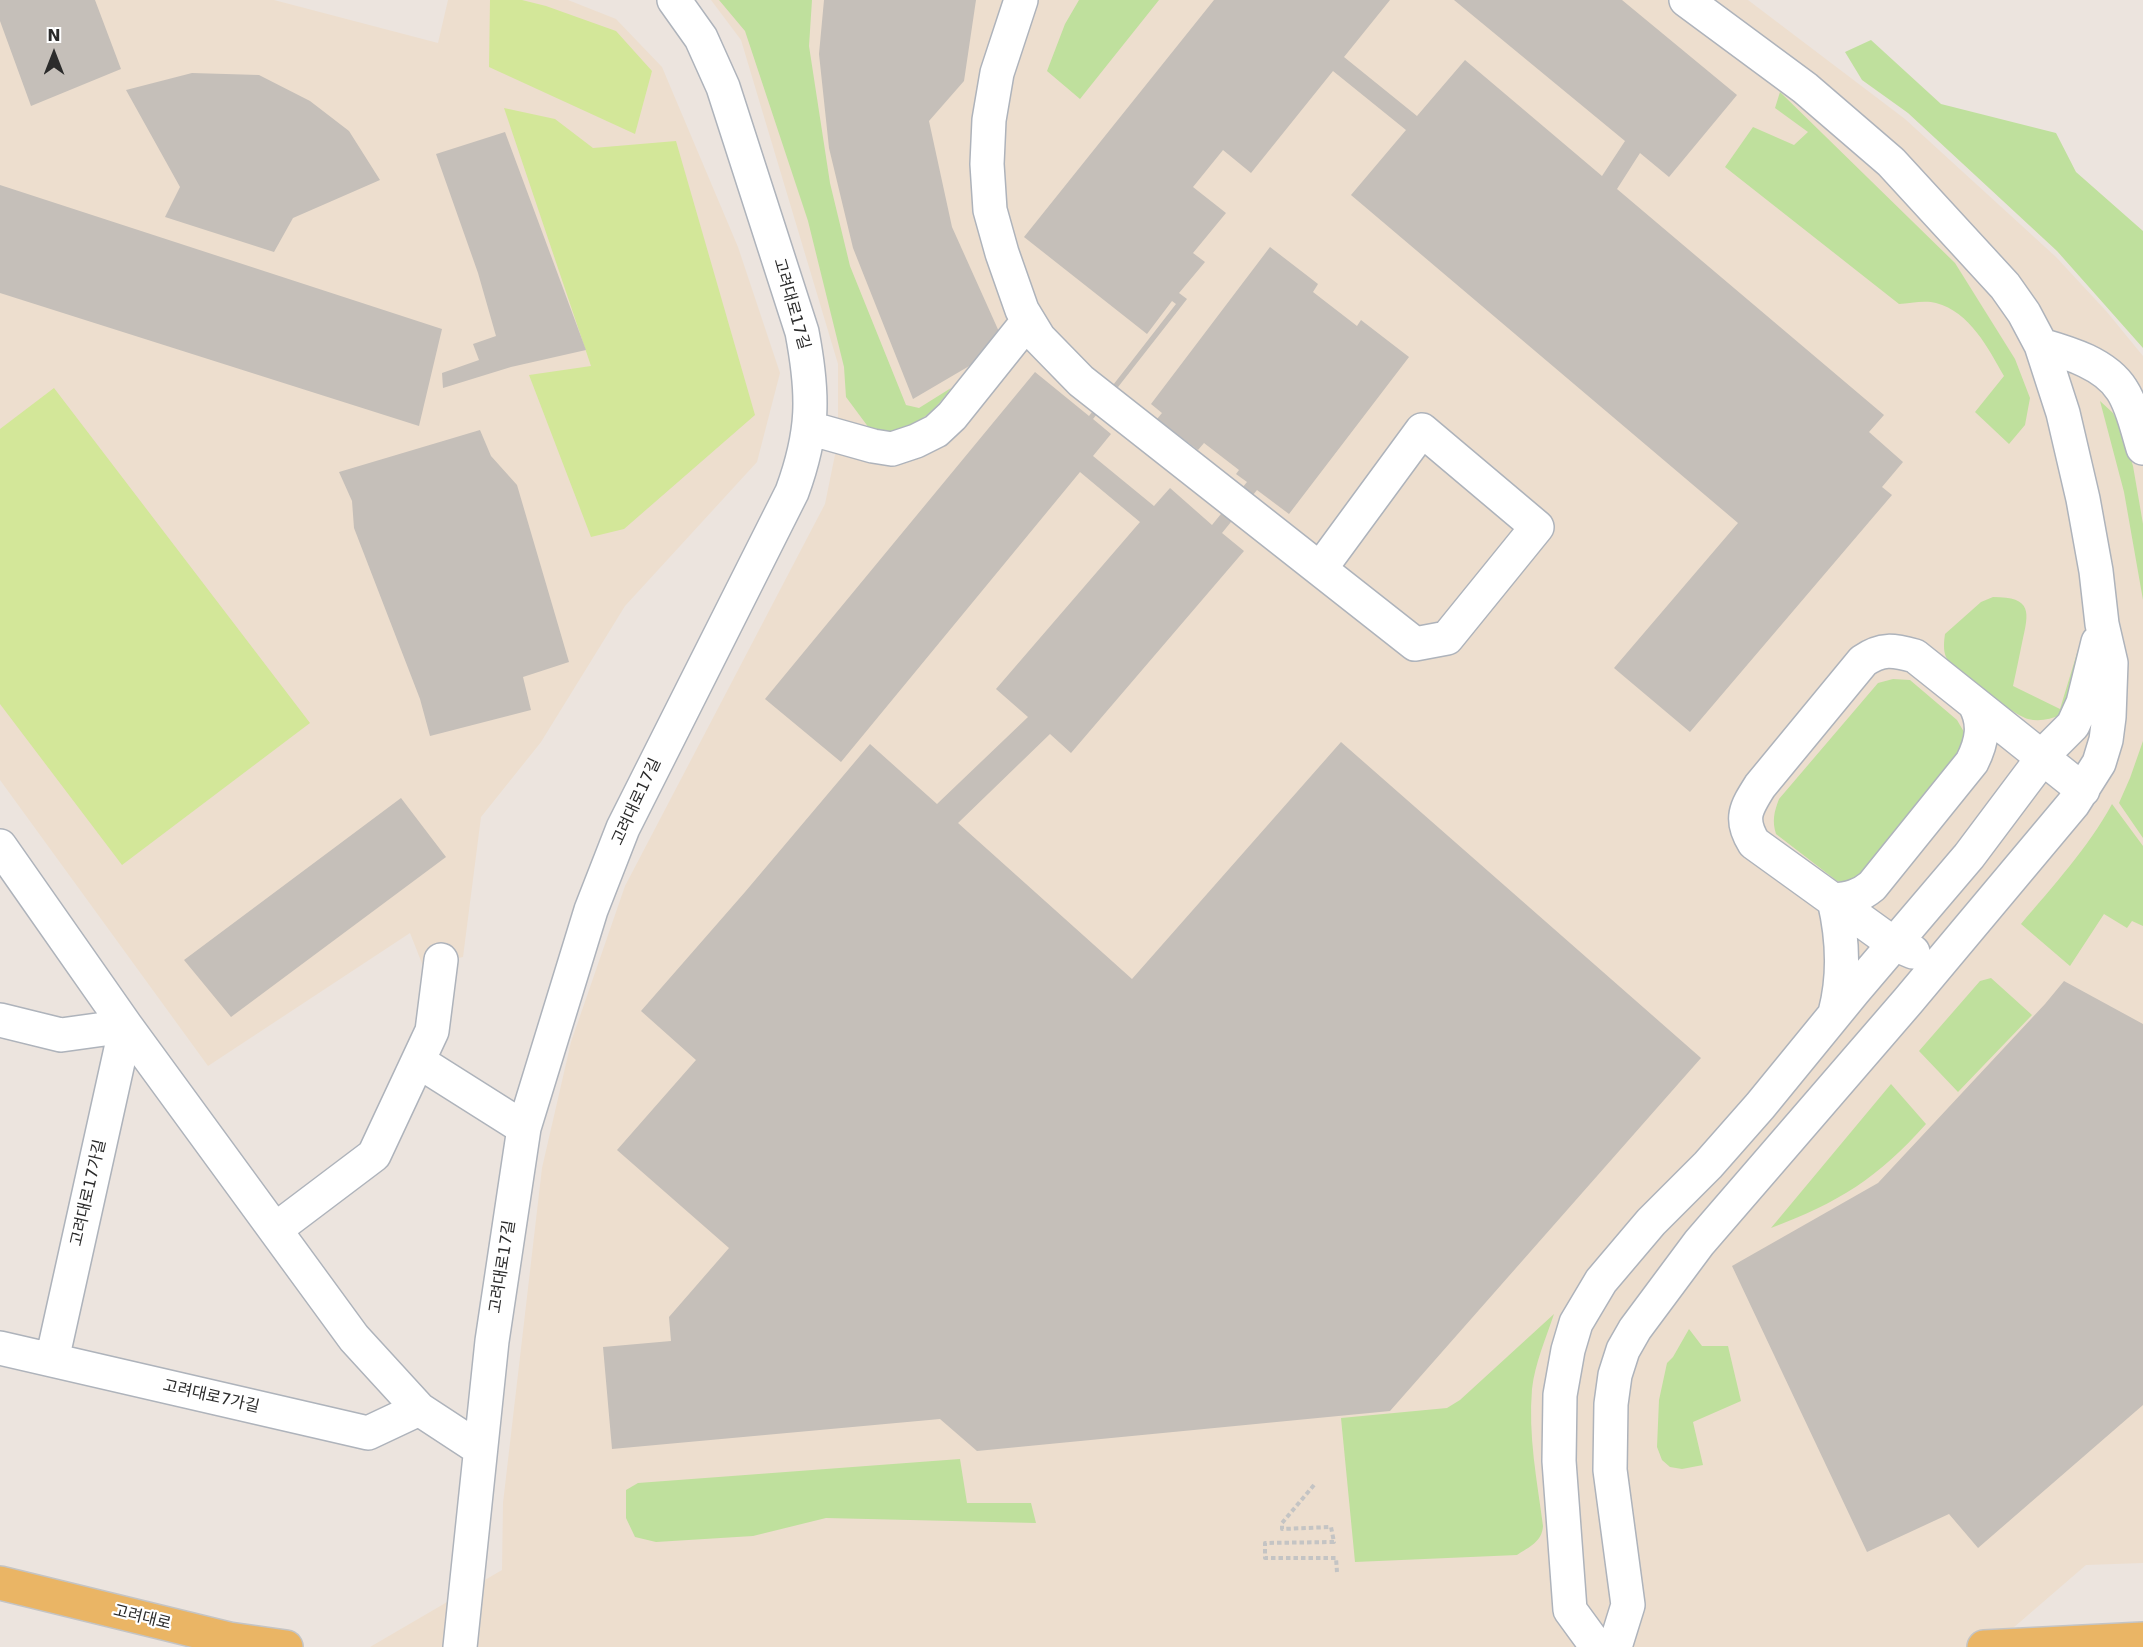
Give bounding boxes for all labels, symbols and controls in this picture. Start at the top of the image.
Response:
north arrow [24,24,84,84]
text: N [47,26,61,45]
street label: 고려대로17길 [769,256,813,352]
street label: 고려대로17길 [608,755,666,849]
street label: 고려대로17가길 [67,1138,111,1248]
street label: 고려대로17길 [486,1219,520,1315]
street label: 고려대로7가길 [161,1377,261,1417]
street label: 고려대로 [111,1602,173,1634]

